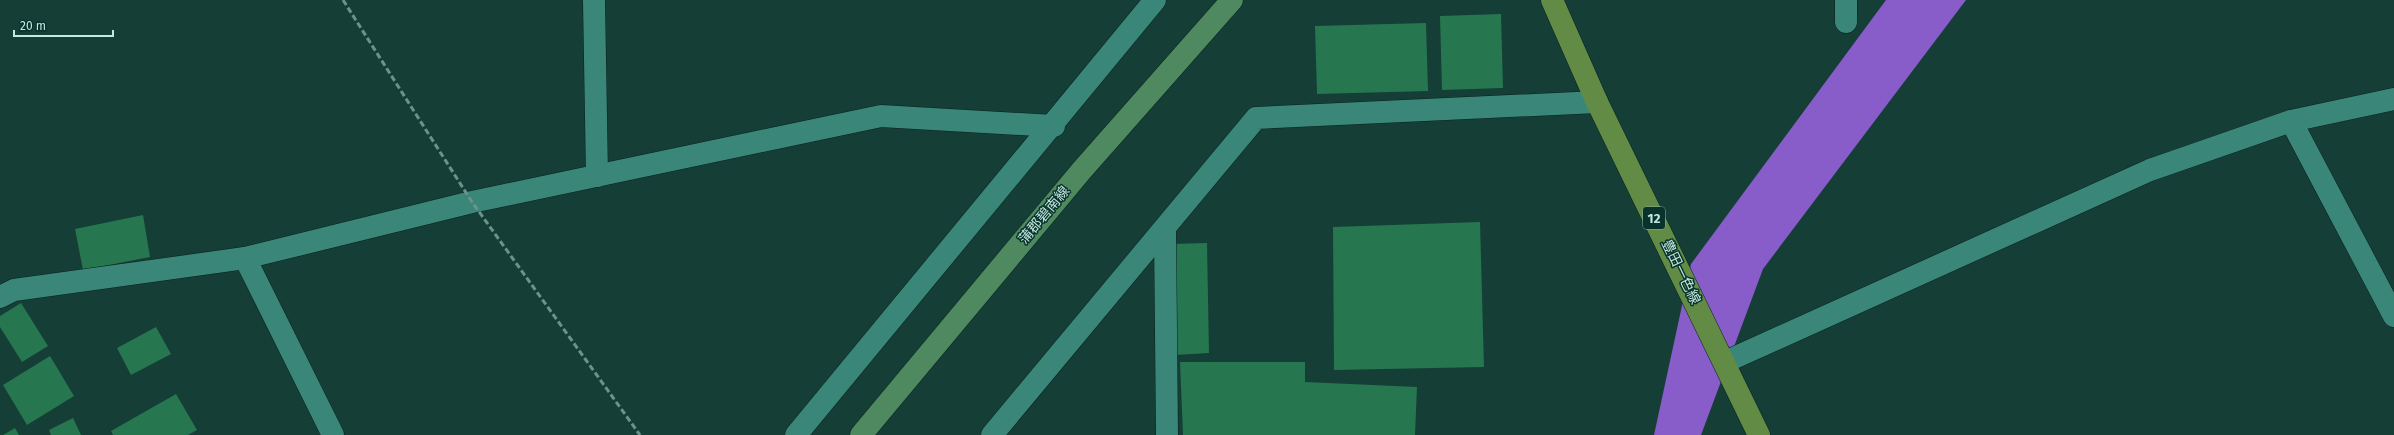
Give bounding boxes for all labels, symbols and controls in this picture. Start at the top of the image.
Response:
scale bar [14,12,113,38]
text: 20 m [20,19,46,33]
street label: 蒲郡碧南線 [1015,183,1073,247]
road number: 12 [1643,207,1665,229]
street label: 豊田一色線 [1658,237,1704,307]

